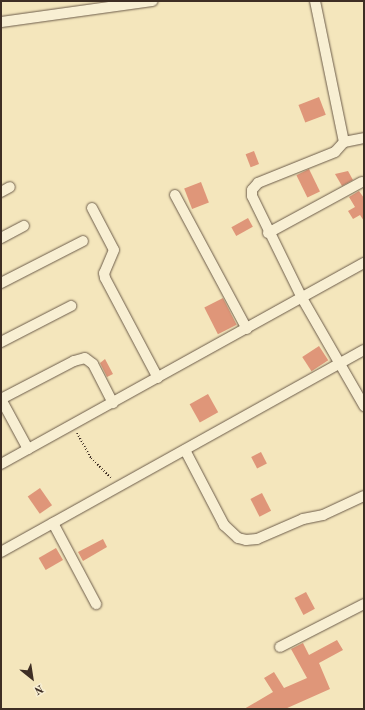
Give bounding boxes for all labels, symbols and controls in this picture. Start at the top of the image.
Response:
north arrow [12,658,52,698]
text: N [32,682,45,696]

